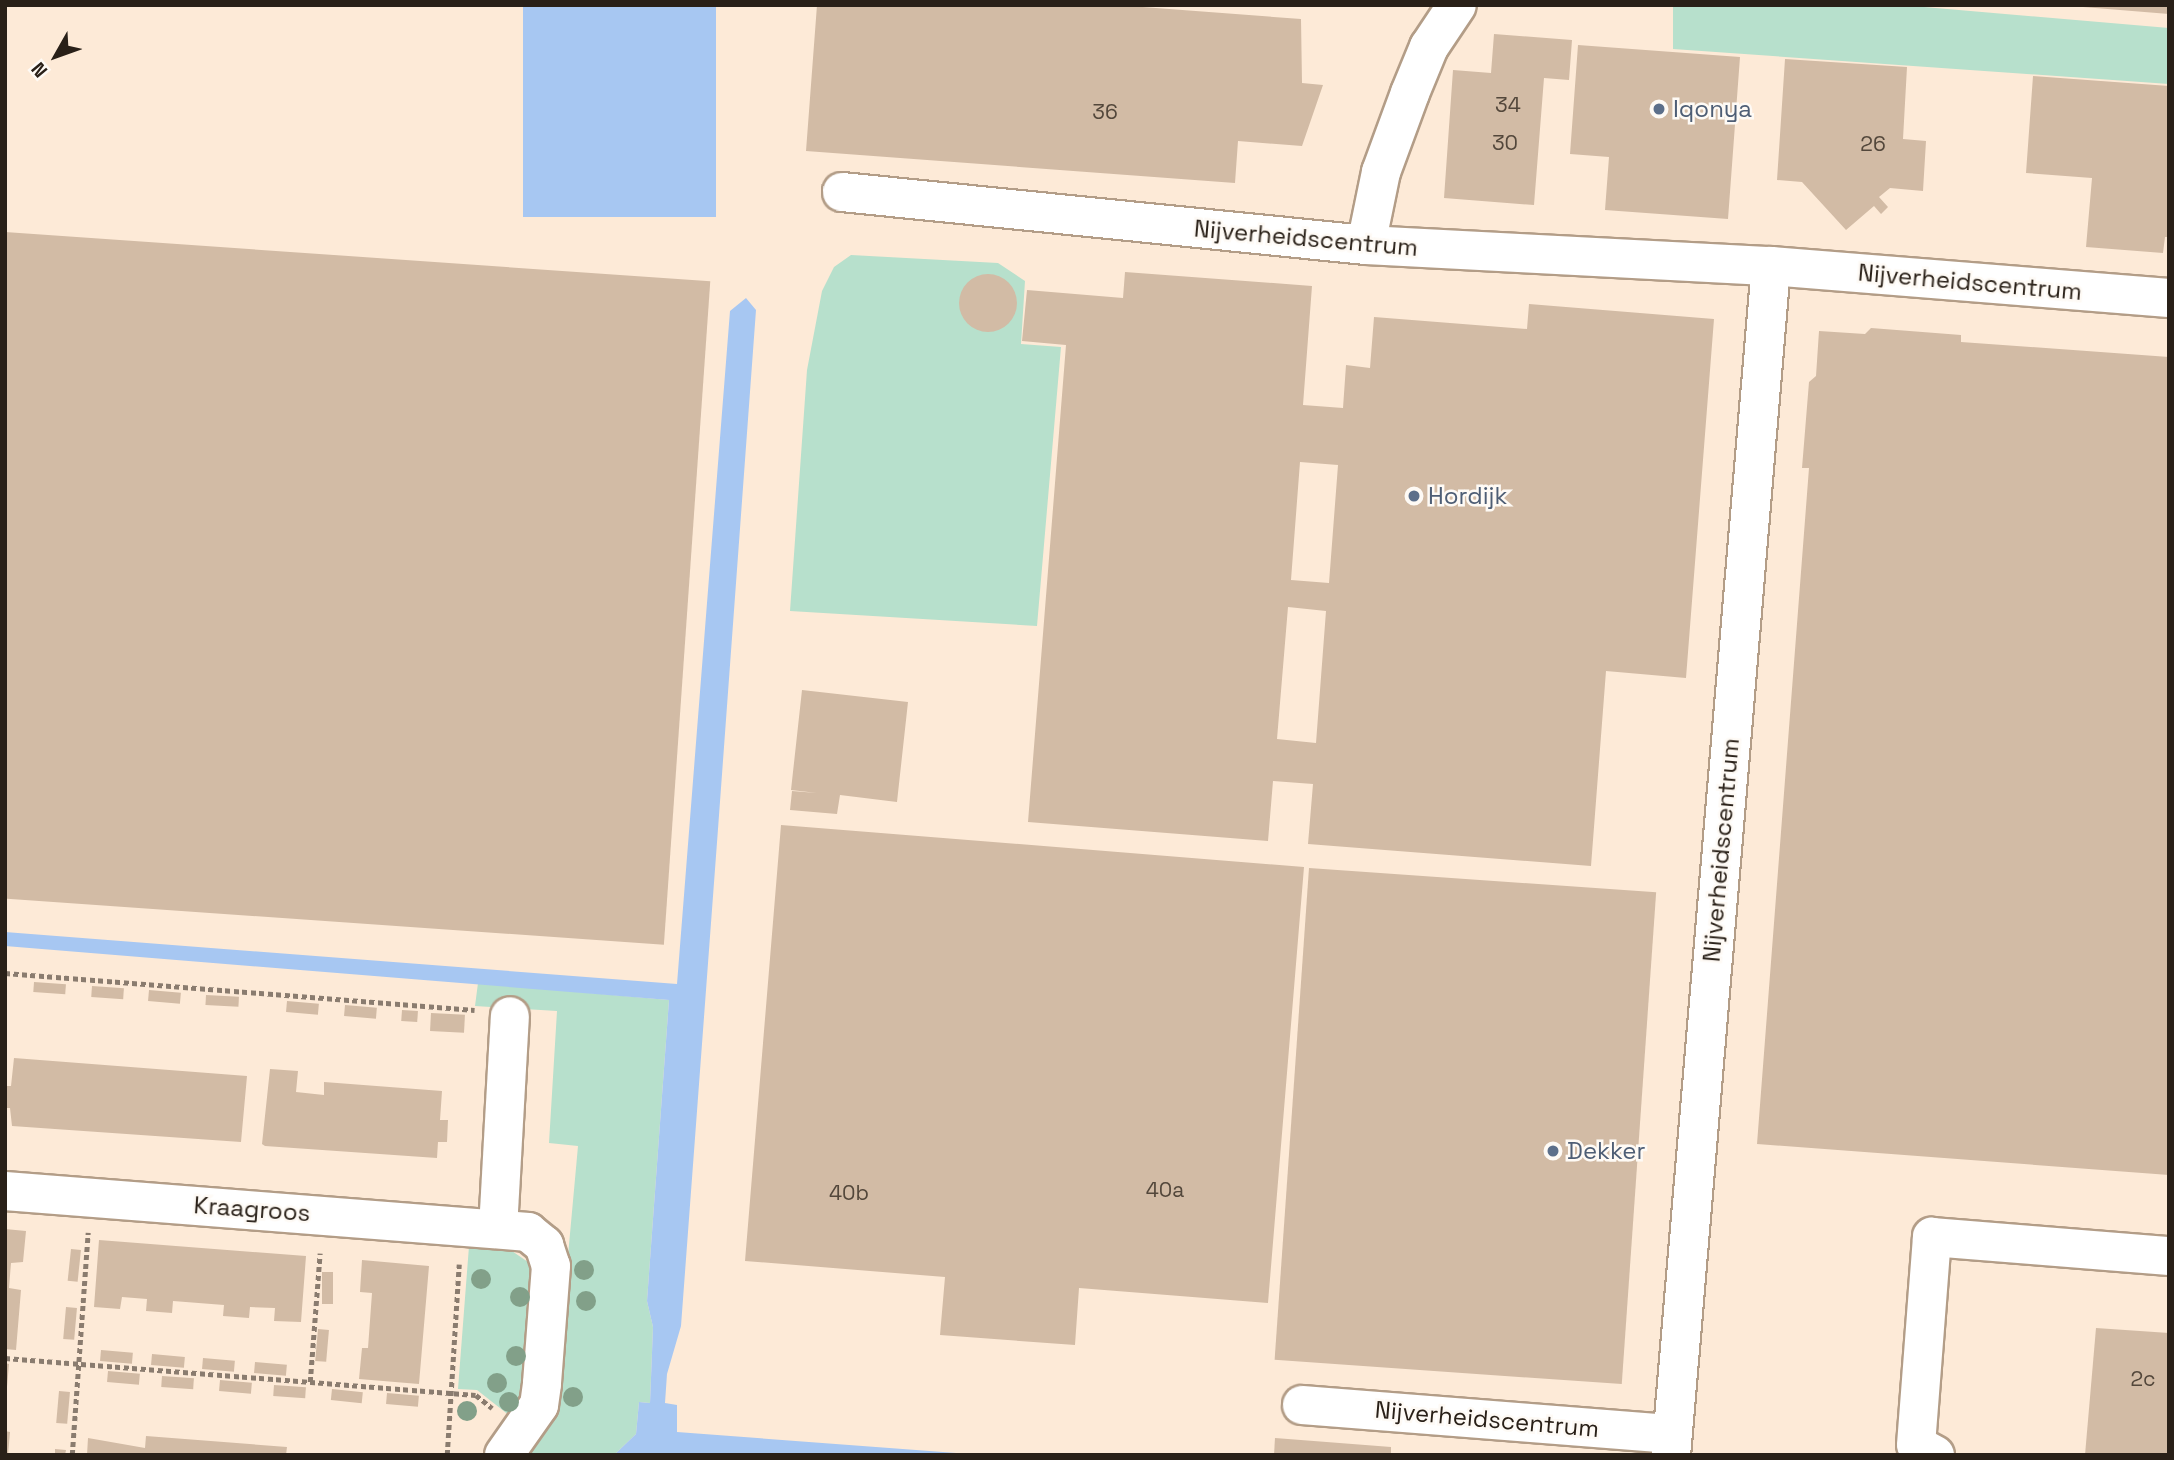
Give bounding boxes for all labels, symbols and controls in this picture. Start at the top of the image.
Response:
north arrow [21,21,91,91]
text: N [26,57,53,83]
house number: 34 [1495,92,1521,118]
place label: Iqonya [1673,95,1752,123]
house number: 36 [1092,99,1118,125]
marker: Iqonya [1651,101,1667,117]
house number: 30 [1492,130,1518,156]
house number: 26 [1860,131,1886,157]
street label: Nijverheidscentrum [1193,214,1419,262]
street label: Nijverheidscentrum [1857,258,2083,306]
place label: Hordijk [1428,482,1507,510]
marker: Hordijk [1406,488,1422,504]
street label: Nijverheidscentrum [1697,737,1745,963]
place label: Dekker [1567,1137,1646,1165]
marker: Dekker [1545,1143,1561,1159]
house number: 40a [1146,1177,1184,1203]
house number: 40b [829,1180,869,1206]
street label: Kraagroos [193,1191,311,1227]
house number: 2c [2130,1366,2156,1392]
street label: Nijverheidscentrum [1374,1395,1600,1443]

